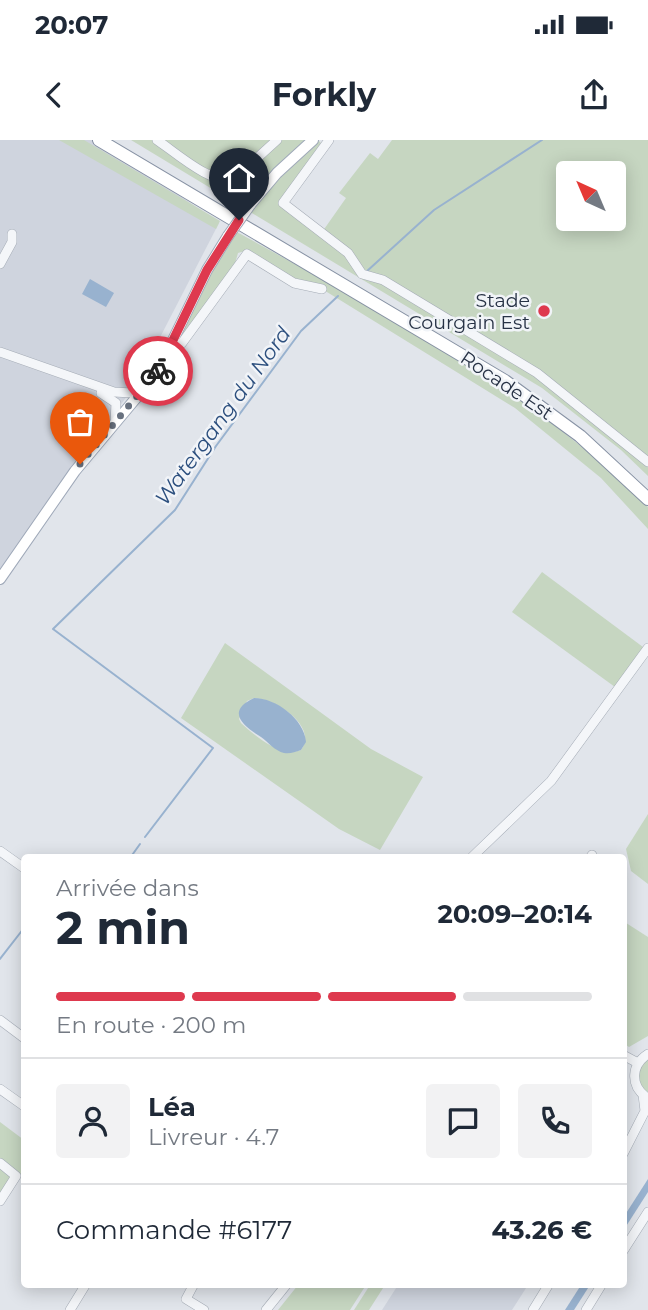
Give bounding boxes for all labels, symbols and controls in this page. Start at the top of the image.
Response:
text: 20:07 [35,9,109,41]
text: Forkly [272,75,376,114]
icon: back [35,76,73,114]
icon: share [575,76,613,114]
pin [209,148,269,220]
icon: home [220,159,258,197]
north arrow [556,161,626,231]
map controls [556,161,626,231]
place label: Stade Courgain Est [408,289,530,334]
marker: Stade Courgain Est [536,303,552,319]
water label: Watergang du Nord [150,321,296,510]
courier [123,336,193,406]
street label: Rocade Est [456,346,558,425]
icon: bike [139,352,177,390]
pin [50,392,110,464]
icon: bag [61,403,99,441]
text: Arrivée dans [56,874,199,902]
text: 20:09–20:14 [437,898,592,930]
text: 2 min [56,899,190,956]
text: En route · 200 m [56,1011,246,1039]
button: person [56,1084,130,1158]
button: chat [426,1084,500,1158]
button: phone [518,1084,592,1158]
text: Léa [148,1091,196,1123]
text: Livreur · 4.7 [148,1123,279,1151]
text: Commande #6177 [56,1214,292,1246]
text: 43.26 € [491,1214,592,1246]

